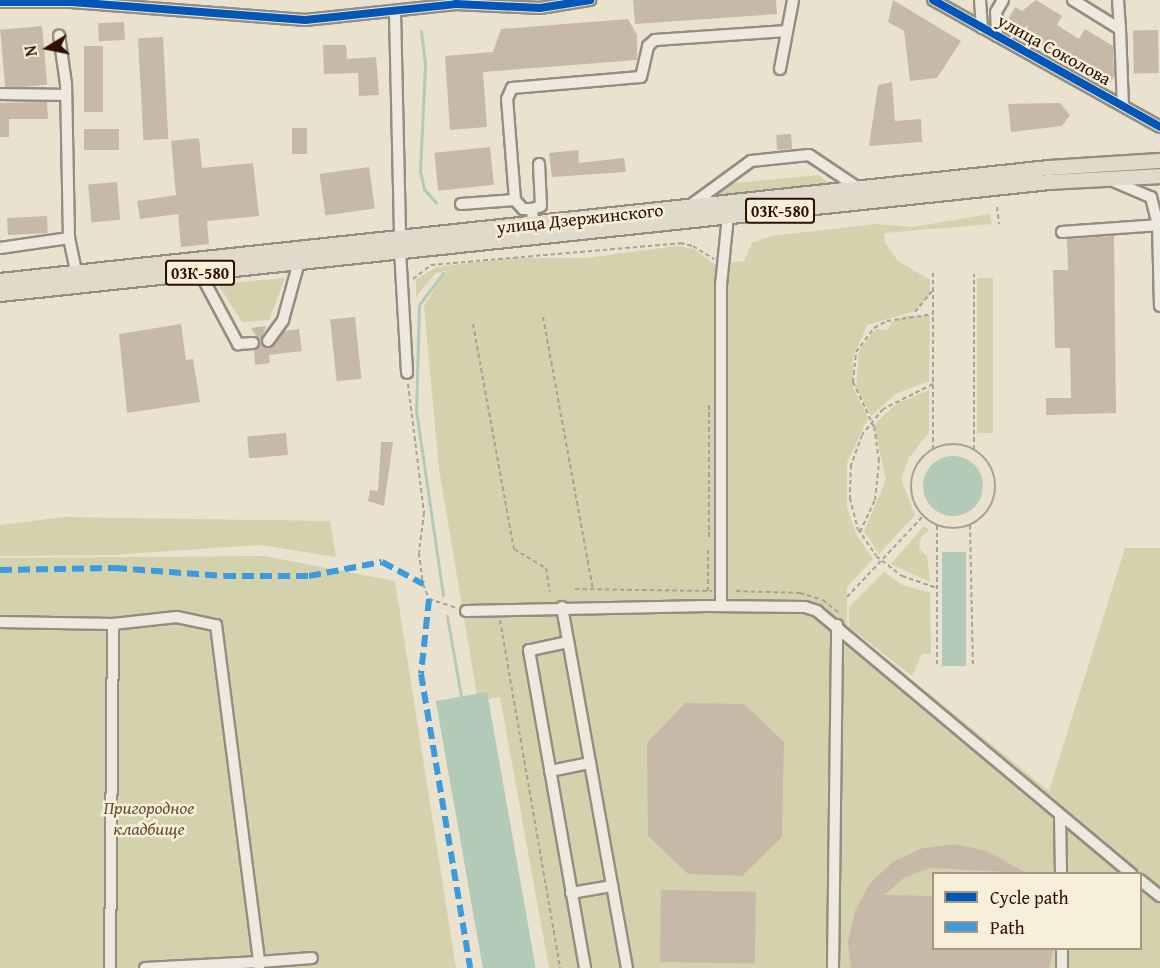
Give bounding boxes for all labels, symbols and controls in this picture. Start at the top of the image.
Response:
street label: улица Соколова [993,10,1115,90]
north arrow [18,18,78,78]
text: N [18,44,43,58]
road number: 03К-580 [744,198,816,224]
street label: улица Дзержинского [495,199,665,239]
road number: 03К-580 [164,260,236,286]
park label: Пригородное кладбище [103,798,195,840]
legend [932,872,1142,950]
text: Cycle path [990,884,1069,911]
text: Path [990,914,1025,941]

